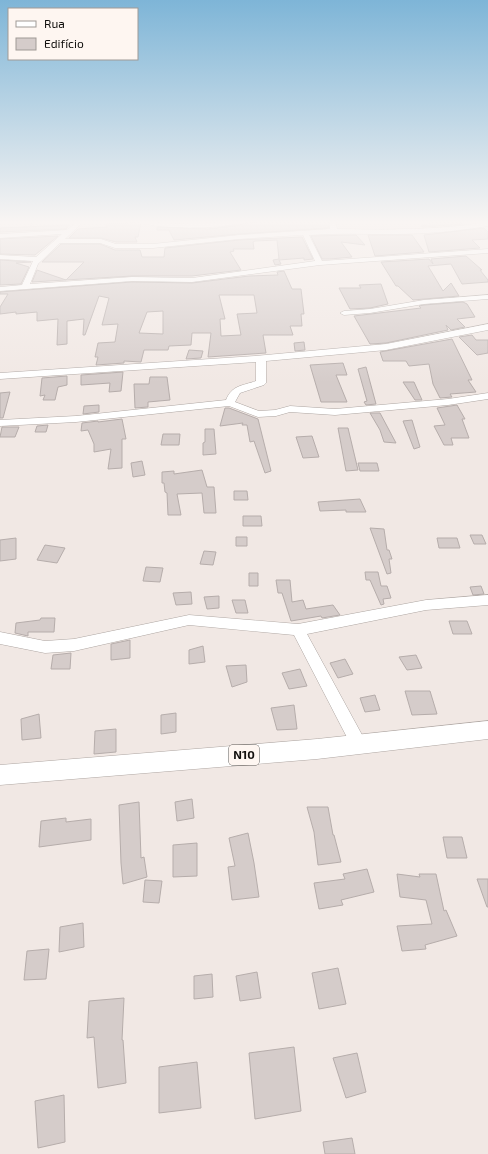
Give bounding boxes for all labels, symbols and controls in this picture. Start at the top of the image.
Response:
legend [8,8,138,60]
text: Rua [44,16,65,30]
text: Edifício [44,36,84,50]
road number: N10 [229,745,259,765]

